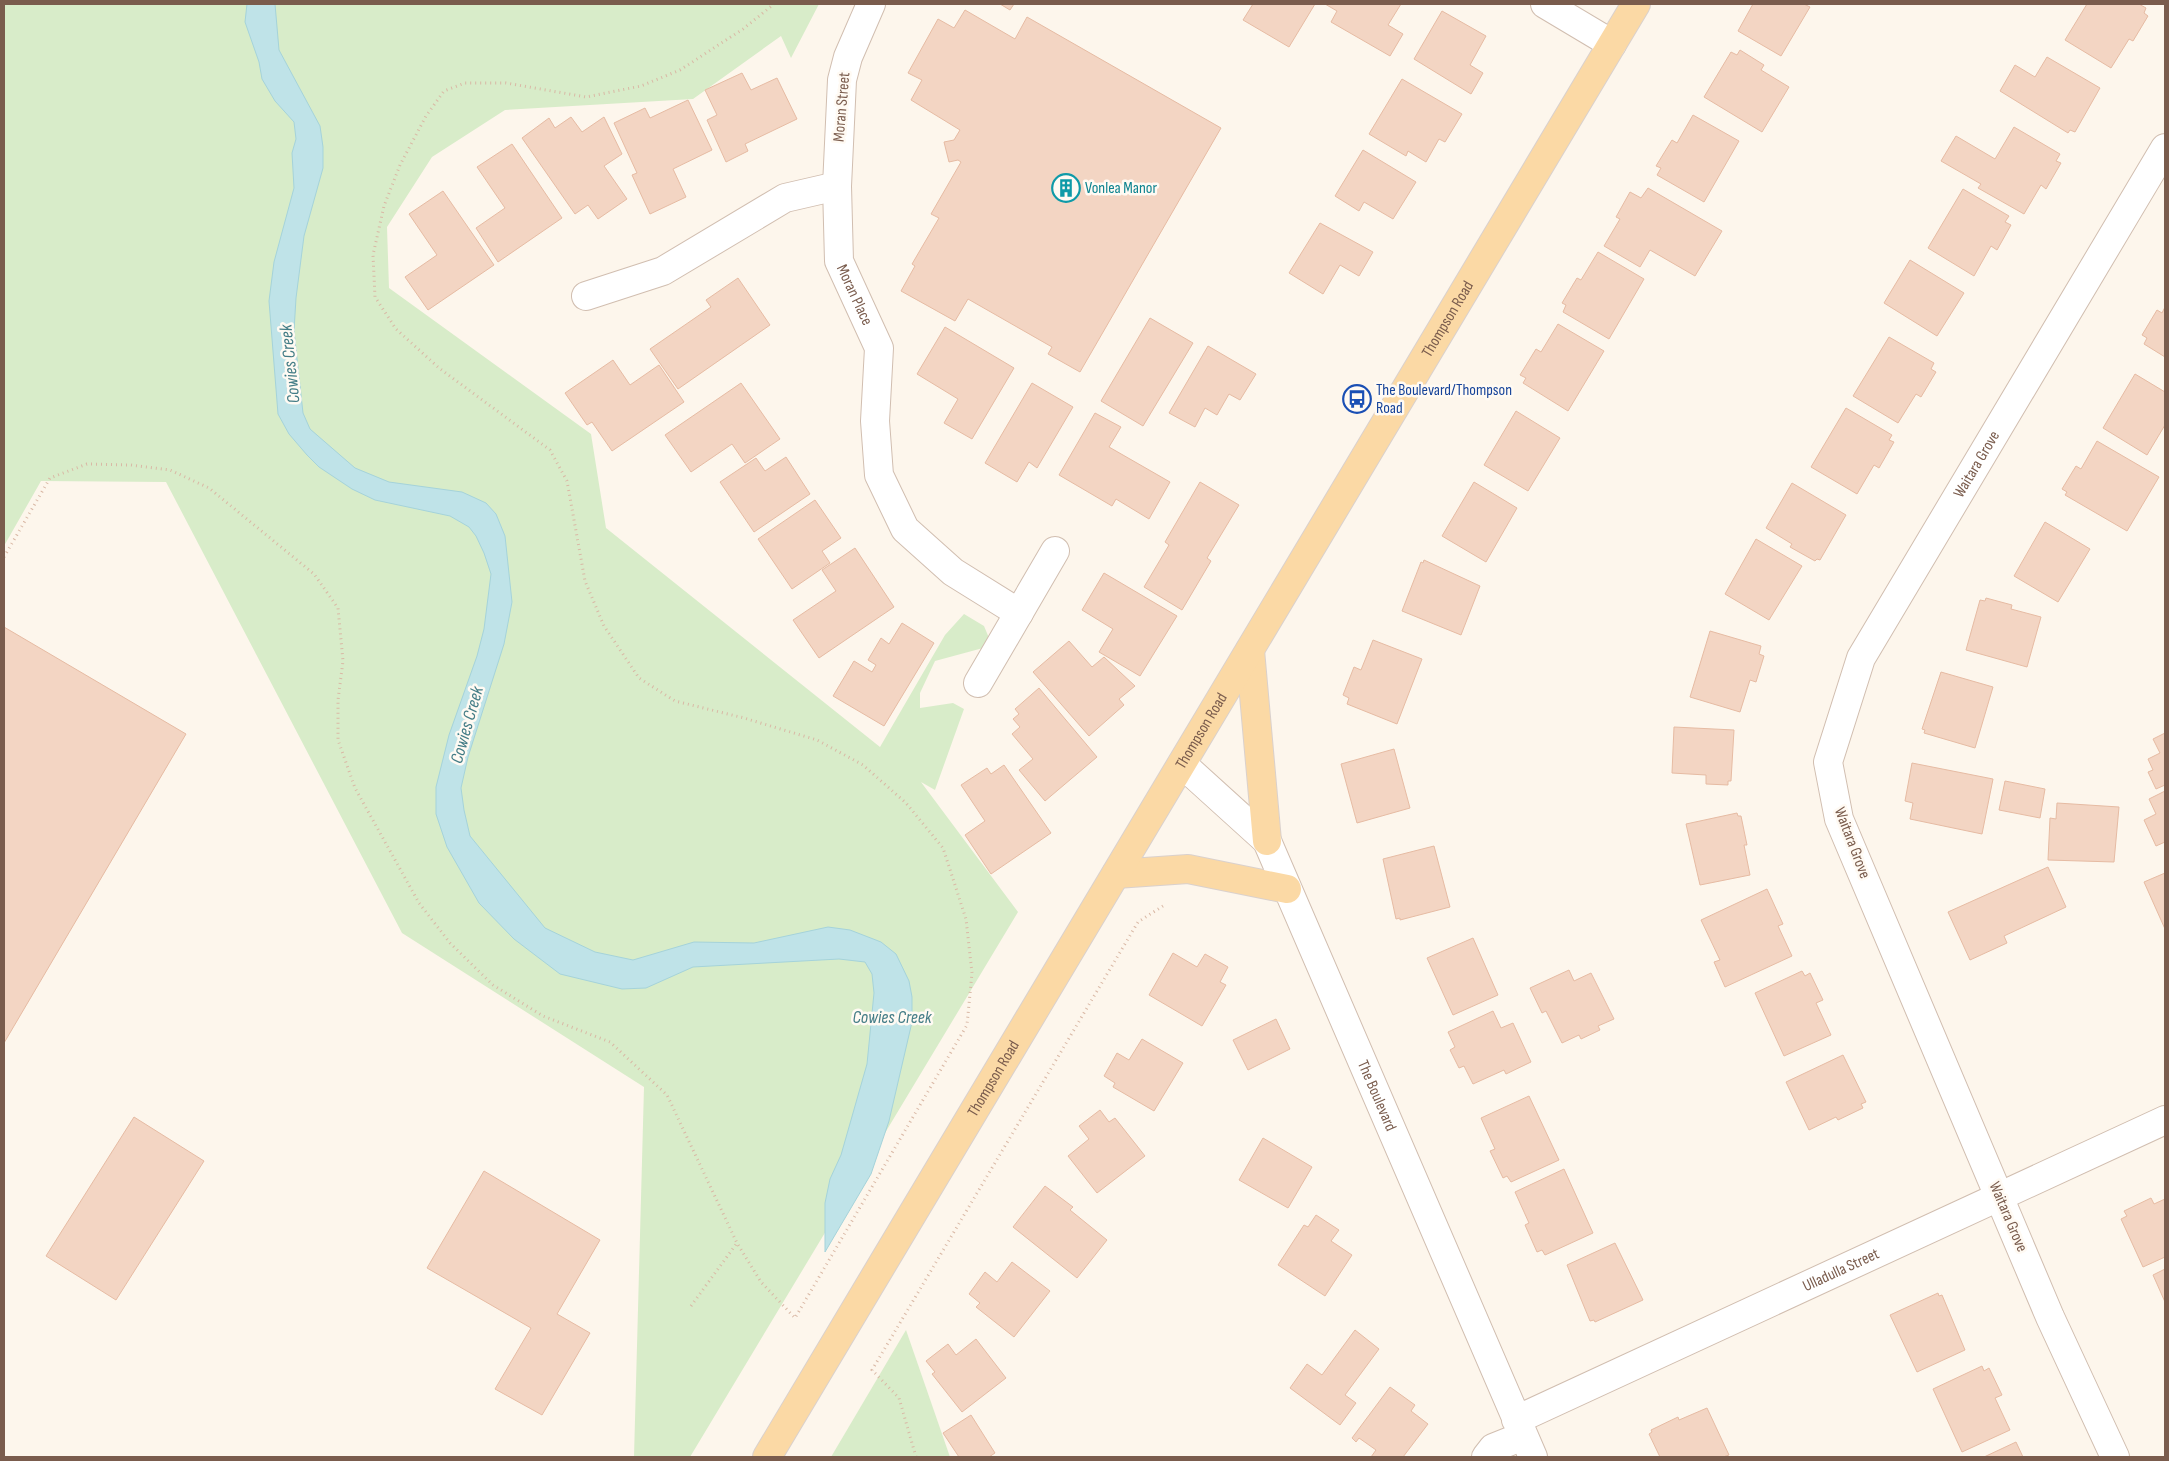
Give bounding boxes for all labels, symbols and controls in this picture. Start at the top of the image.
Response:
street label: Moran Street [829,71,855,143]
building icon: Vonlea Manor [1051,173,1081,203]
place label: Vonlea Manor [1085,179,1157,198]
street label: Moran Place [832,262,877,328]
street label: Thompson Road [1418,278,1478,360]
water label: Cowies Creek [275,322,305,404]
place label: The Boulevard/Thompson Road [1376,381,1512,418]
bus stop icon: The Boulevard/Thompson Road [1342,384,1372,414]
street label: Waitara Grove [1949,427,2004,501]
water label: Cowies Creek [446,683,488,766]
street label: Thompson Road [1171,689,1231,772]
street label: Waitara Grove [1830,805,1874,881]
water label: Cowies Creek [852,1007,933,1028]
street label: Thompson Road [963,1037,1023,1120]
street label: The Boulevard [1353,1057,1401,1134]
street label: Waitara Grove [1985,1179,2031,1255]
street label: Ulladulla Street [1800,1244,1882,1296]

